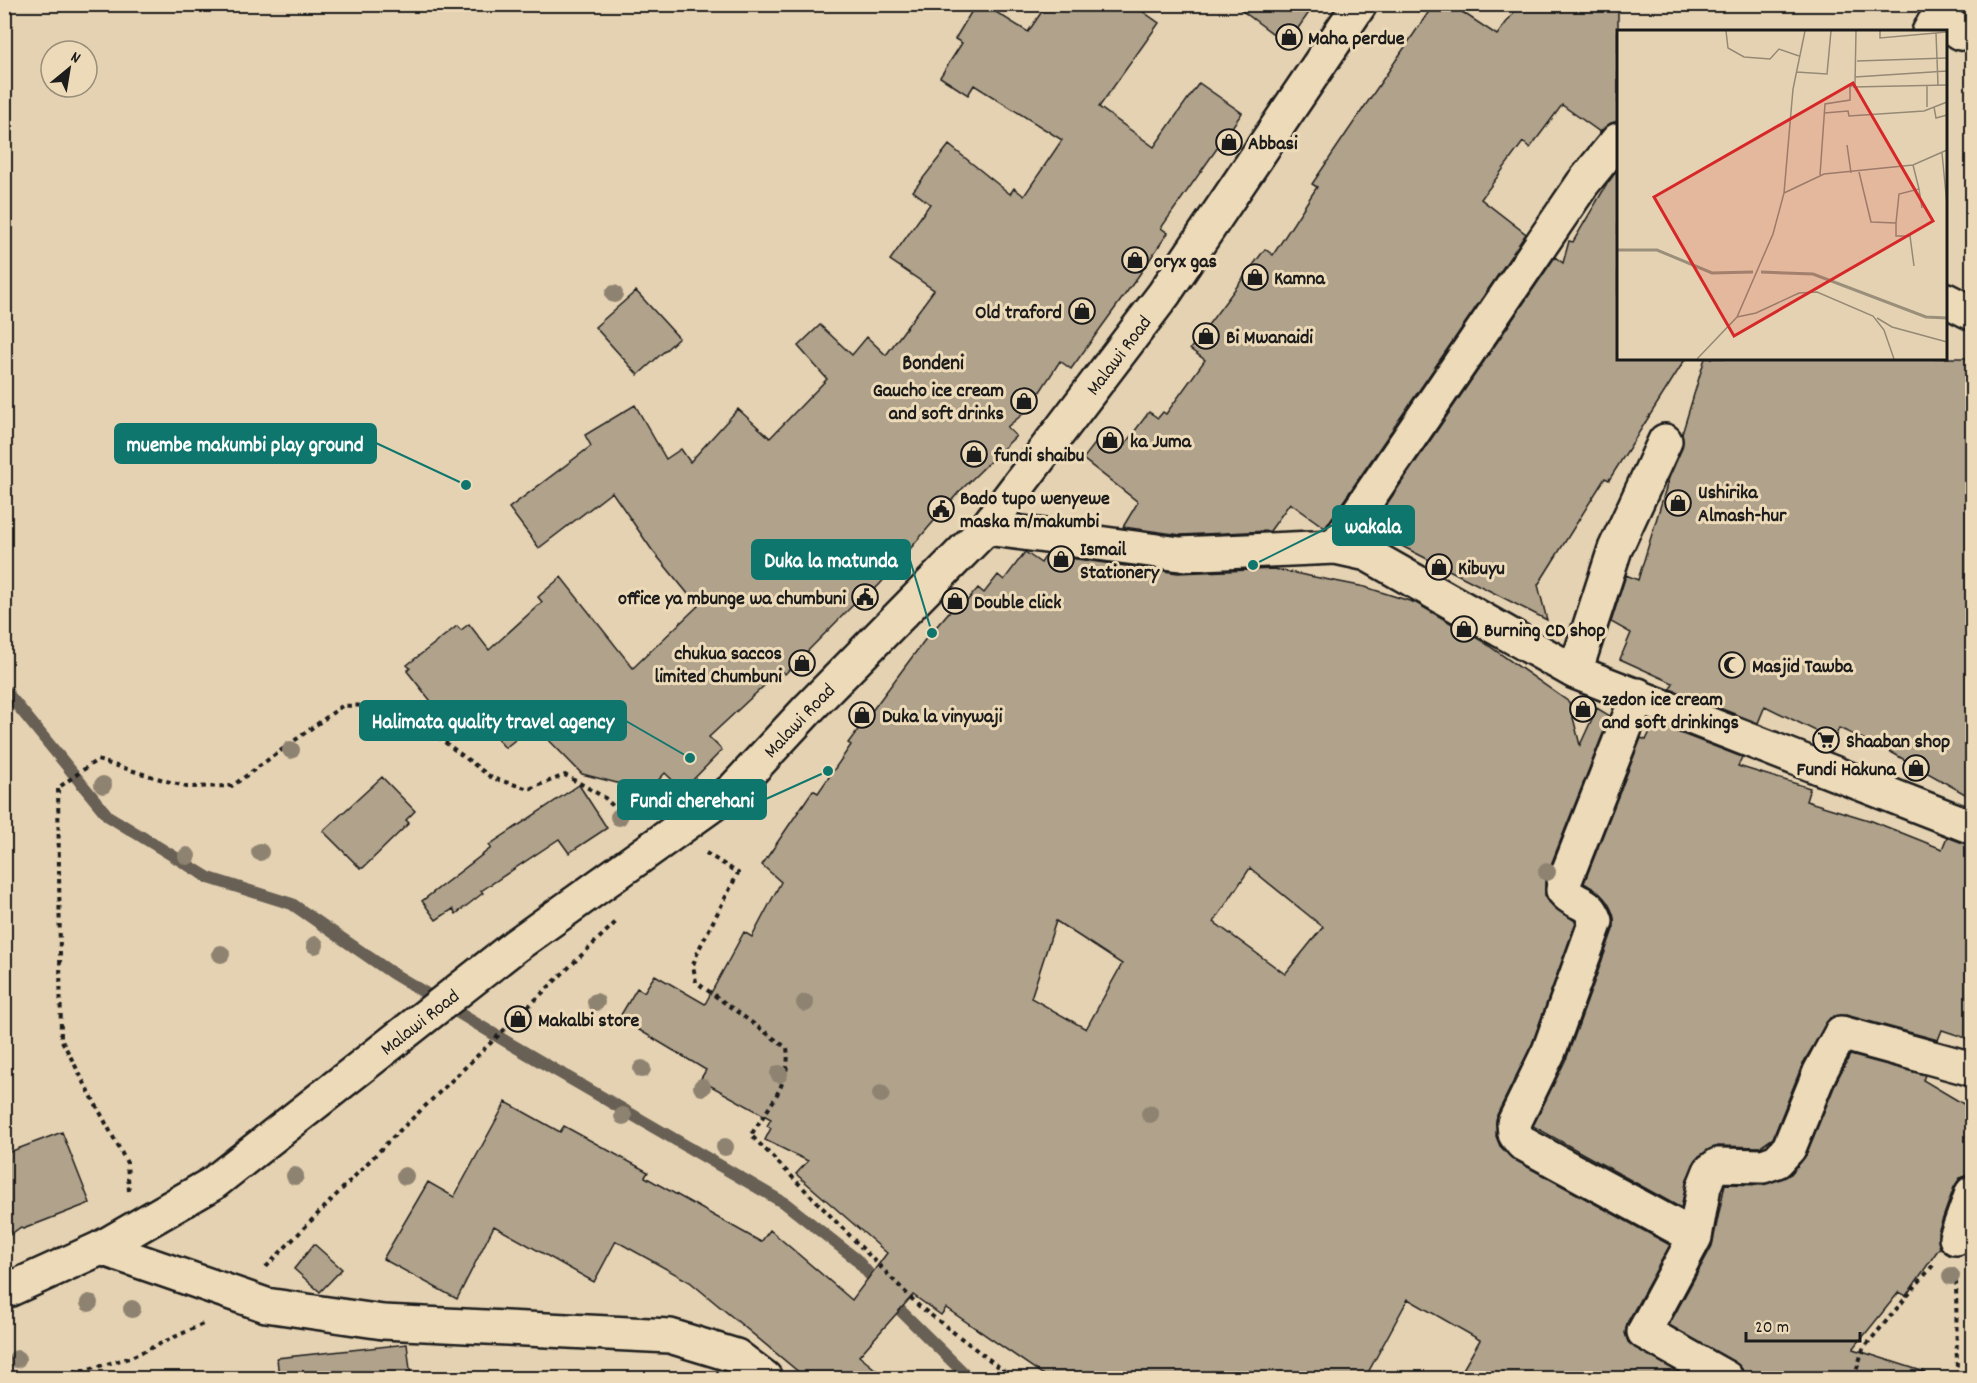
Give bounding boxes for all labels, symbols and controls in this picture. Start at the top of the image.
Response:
shop icon: Maha perdue [1274,22,1304,52]
place label: Maha perdue [1308,26,1405,54]
inset map [1617,30,1947,360]
north arrow [39,39,99,99]
text: N [66,46,85,70]
shop icon: Abbasi [1214,127,1244,157]
place label: Abbasi [1248,131,1298,159]
shop icon: oryx gas [1120,245,1150,275]
place label: oryx gas [1154,249,1217,277]
shop icon: Kamna [1240,262,1270,292]
place label: Kamna [1274,266,1326,294]
shop icon: Old traford [1067,296,1097,326]
place label: Old traford [975,300,1062,328]
street label: Malawi Road [1081,311,1160,402]
shop icon: Bi Mwanaidi [1191,321,1221,351]
place label: Bi Mwanaidi [1226,325,1313,353]
district label: Bondeni [902,350,964,380]
place label: Gaucho ice cream and soft drinks [873,378,1004,429]
shop icon: Gaucho ice cream and soft drinks [1009,386,1039,416]
callout: muembe makumbi play ground [115,424,376,463]
shop icon: ka Juma [1095,425,1125,455]
place label: ka Juma [1130,429,1192,457]
text: muembe makumbi play ground [126,432,364,462]
shop icon: fundi shaibu [959,439,989,469]
place label: fundi shaibu [993,443,1084,471]
place label: Ushirika Almash-hur [1698,480,1787,531]
place label: Bado tupo wenyewe maska m/makumbi [960,486,1110,537]
shop icon: Ushirika Almash-hur [1663,488,1693,518]
public building icon: Bado tupo wenyewe maska m/makumbi [926,494,956,524]
callout: wakala [1333,506,1414,545]
text: wakala [1345,514,1402,544]
place label: Ismail Stationery [1080,537,1160,588]
callout: Duka la matunda [752,540,910,579]
shop icon: Ismail Stationery [1046,544,1076,574]
text: Duka la matunda [764,548,899,578]
shop icon: Kibuyu [1424,552,1454,582]
place label: Kibuyu [1458,556,1505,584]
public building icon: office ya mbunge wa chumbuni [850,582,880,612]
place label: office ya mbunge wa chumbuni [618,586,846,614]
shop icon: Double click [940,586,970,616]
place label: Double click [974,590,1061,618]
shop icon: Burning CD shop [1449,614,1479,644]
place label: Burning CD shop [1484,618,1605,646]
place label: chukua saccos limited Chumbuni [654,641,782,692]
shop icon: chukua saccos limited Chumbuni [787,648,817,678]
mosque icon: Masjid Tawba [1717,650,1747,680]
place label: Masjid Tawba [1752,654,1853,682]
street label: Malawi Road [758,678,843,766]
place label: zedon ice cream and soft drinkings [1602,687,1739,738]
shop icon: zedon ice cream and soft drinkings [1568,694,1598,724]
shop icon: Duka la vinywaji [847,700,877,730]
callout: Halimata quality travel agency [360,701,626,740]
place label: Duka la vinywaji [882,704,1003,732]
text: Halimata quality travel agency [372,709,616,739]
supermarket icon: Shaaban shop [1811,725,1841,755]
place label: Shaaban shop [1846,729,1950,757]
shop icon: Fundi Hakuna [1901,753,1931,783]
place label: Fundi Hakuna [1797,757,1897,785]
callout: Fundi cherehani [618,780,766,819]
text: Fundi cherehani [630,788,754,818]
street label: Malawi Road [375,984,467,1064]
shop icon: Makalbi store [503,1004,533,1034]
place label: Makalbi store [538,1008,639,1036]
scale bar [1746,1305,1860,1343]
text: 20 m [1755,1316,1789,1341]

